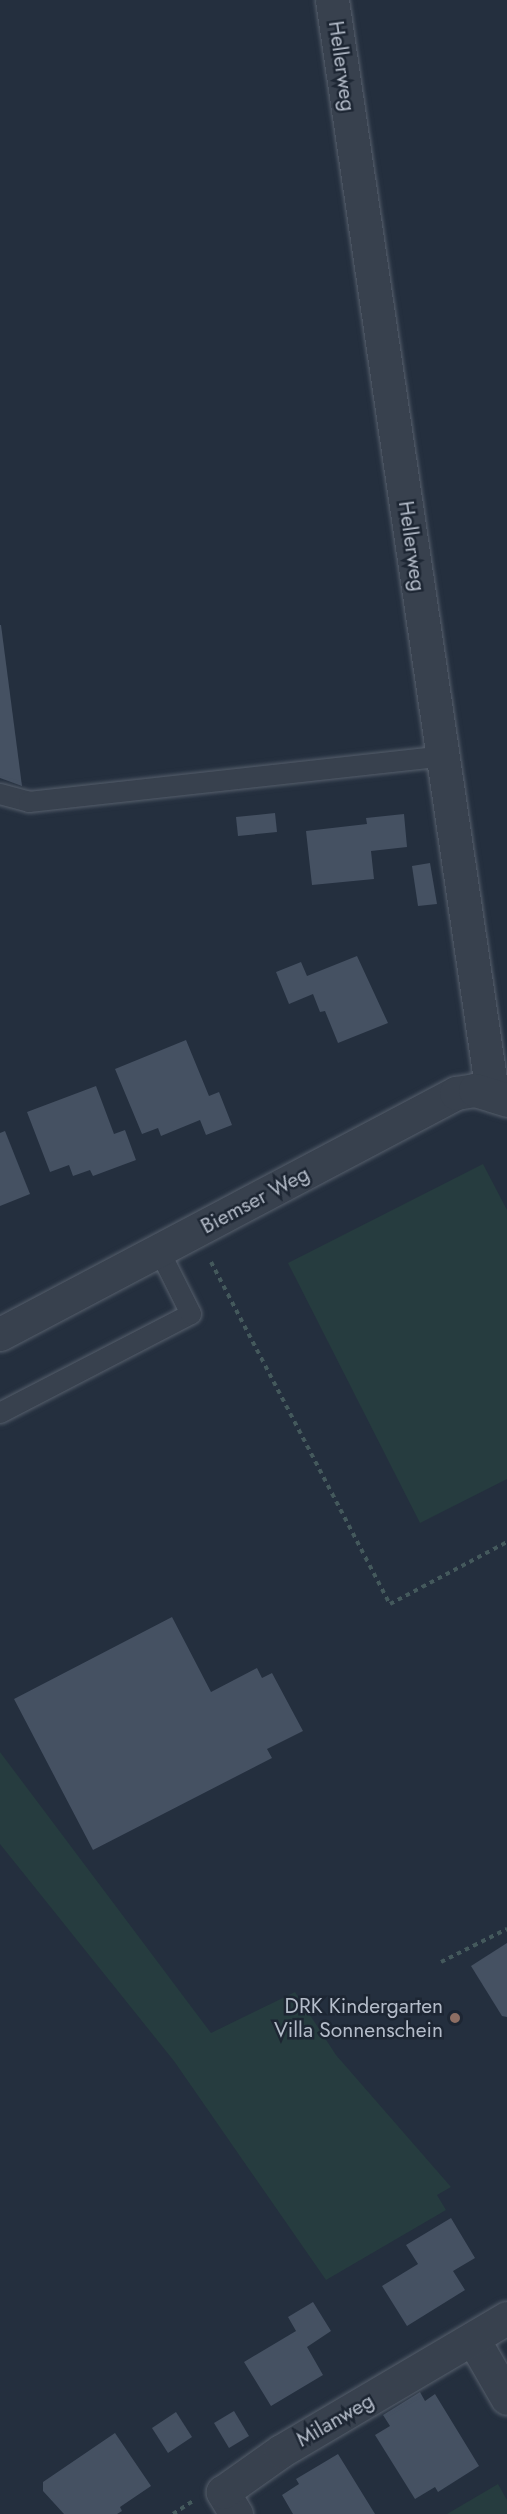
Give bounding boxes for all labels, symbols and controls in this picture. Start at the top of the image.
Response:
street label: Hellerweg [323,19,361,113]
street label: Hellerweg [393,499,431,593]
street label: Biemser Weg [197,1161,313,1239]
place label: DRK Kindergarten Villa Sonnenschein [274,1993,443,2043]
marker: DRK Kindergarten Villa Sonnenschein [448,2011,462,2025]
street label: Milanweg [292,2388,378,2452]

